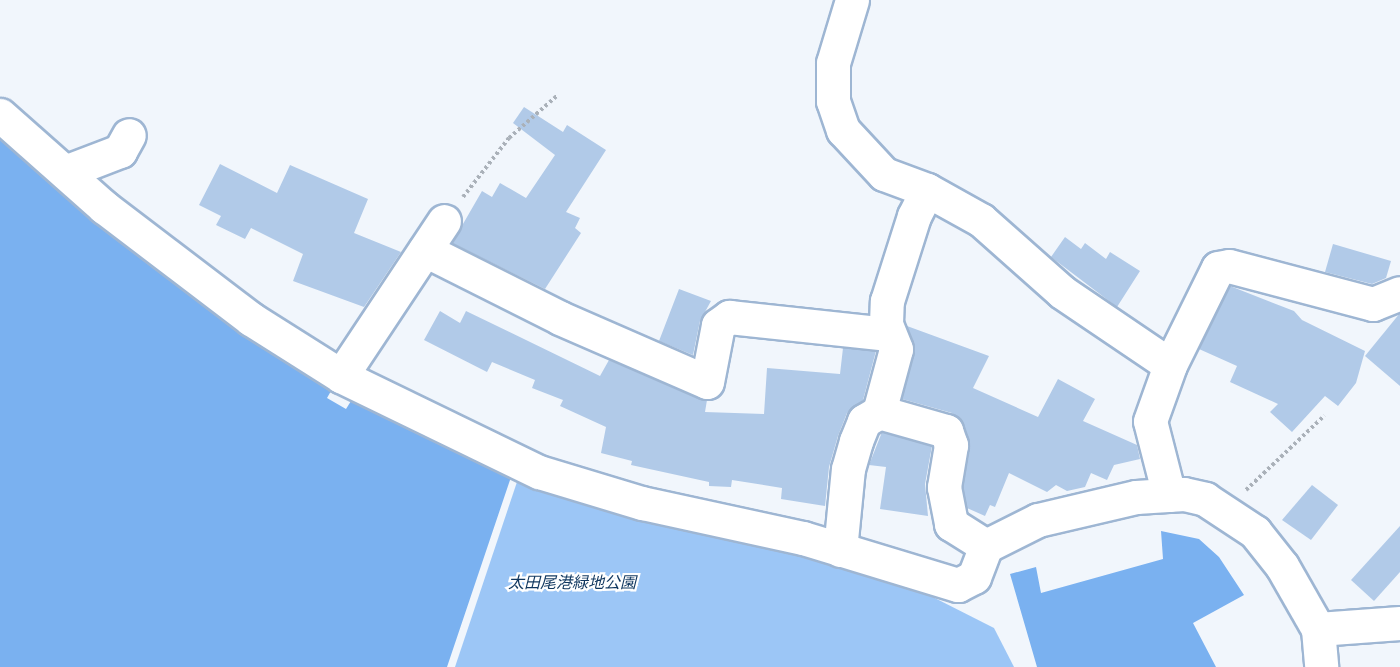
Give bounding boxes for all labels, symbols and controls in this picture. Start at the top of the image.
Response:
park label: 太田尾港緑地公園 [508,573,636,593]

